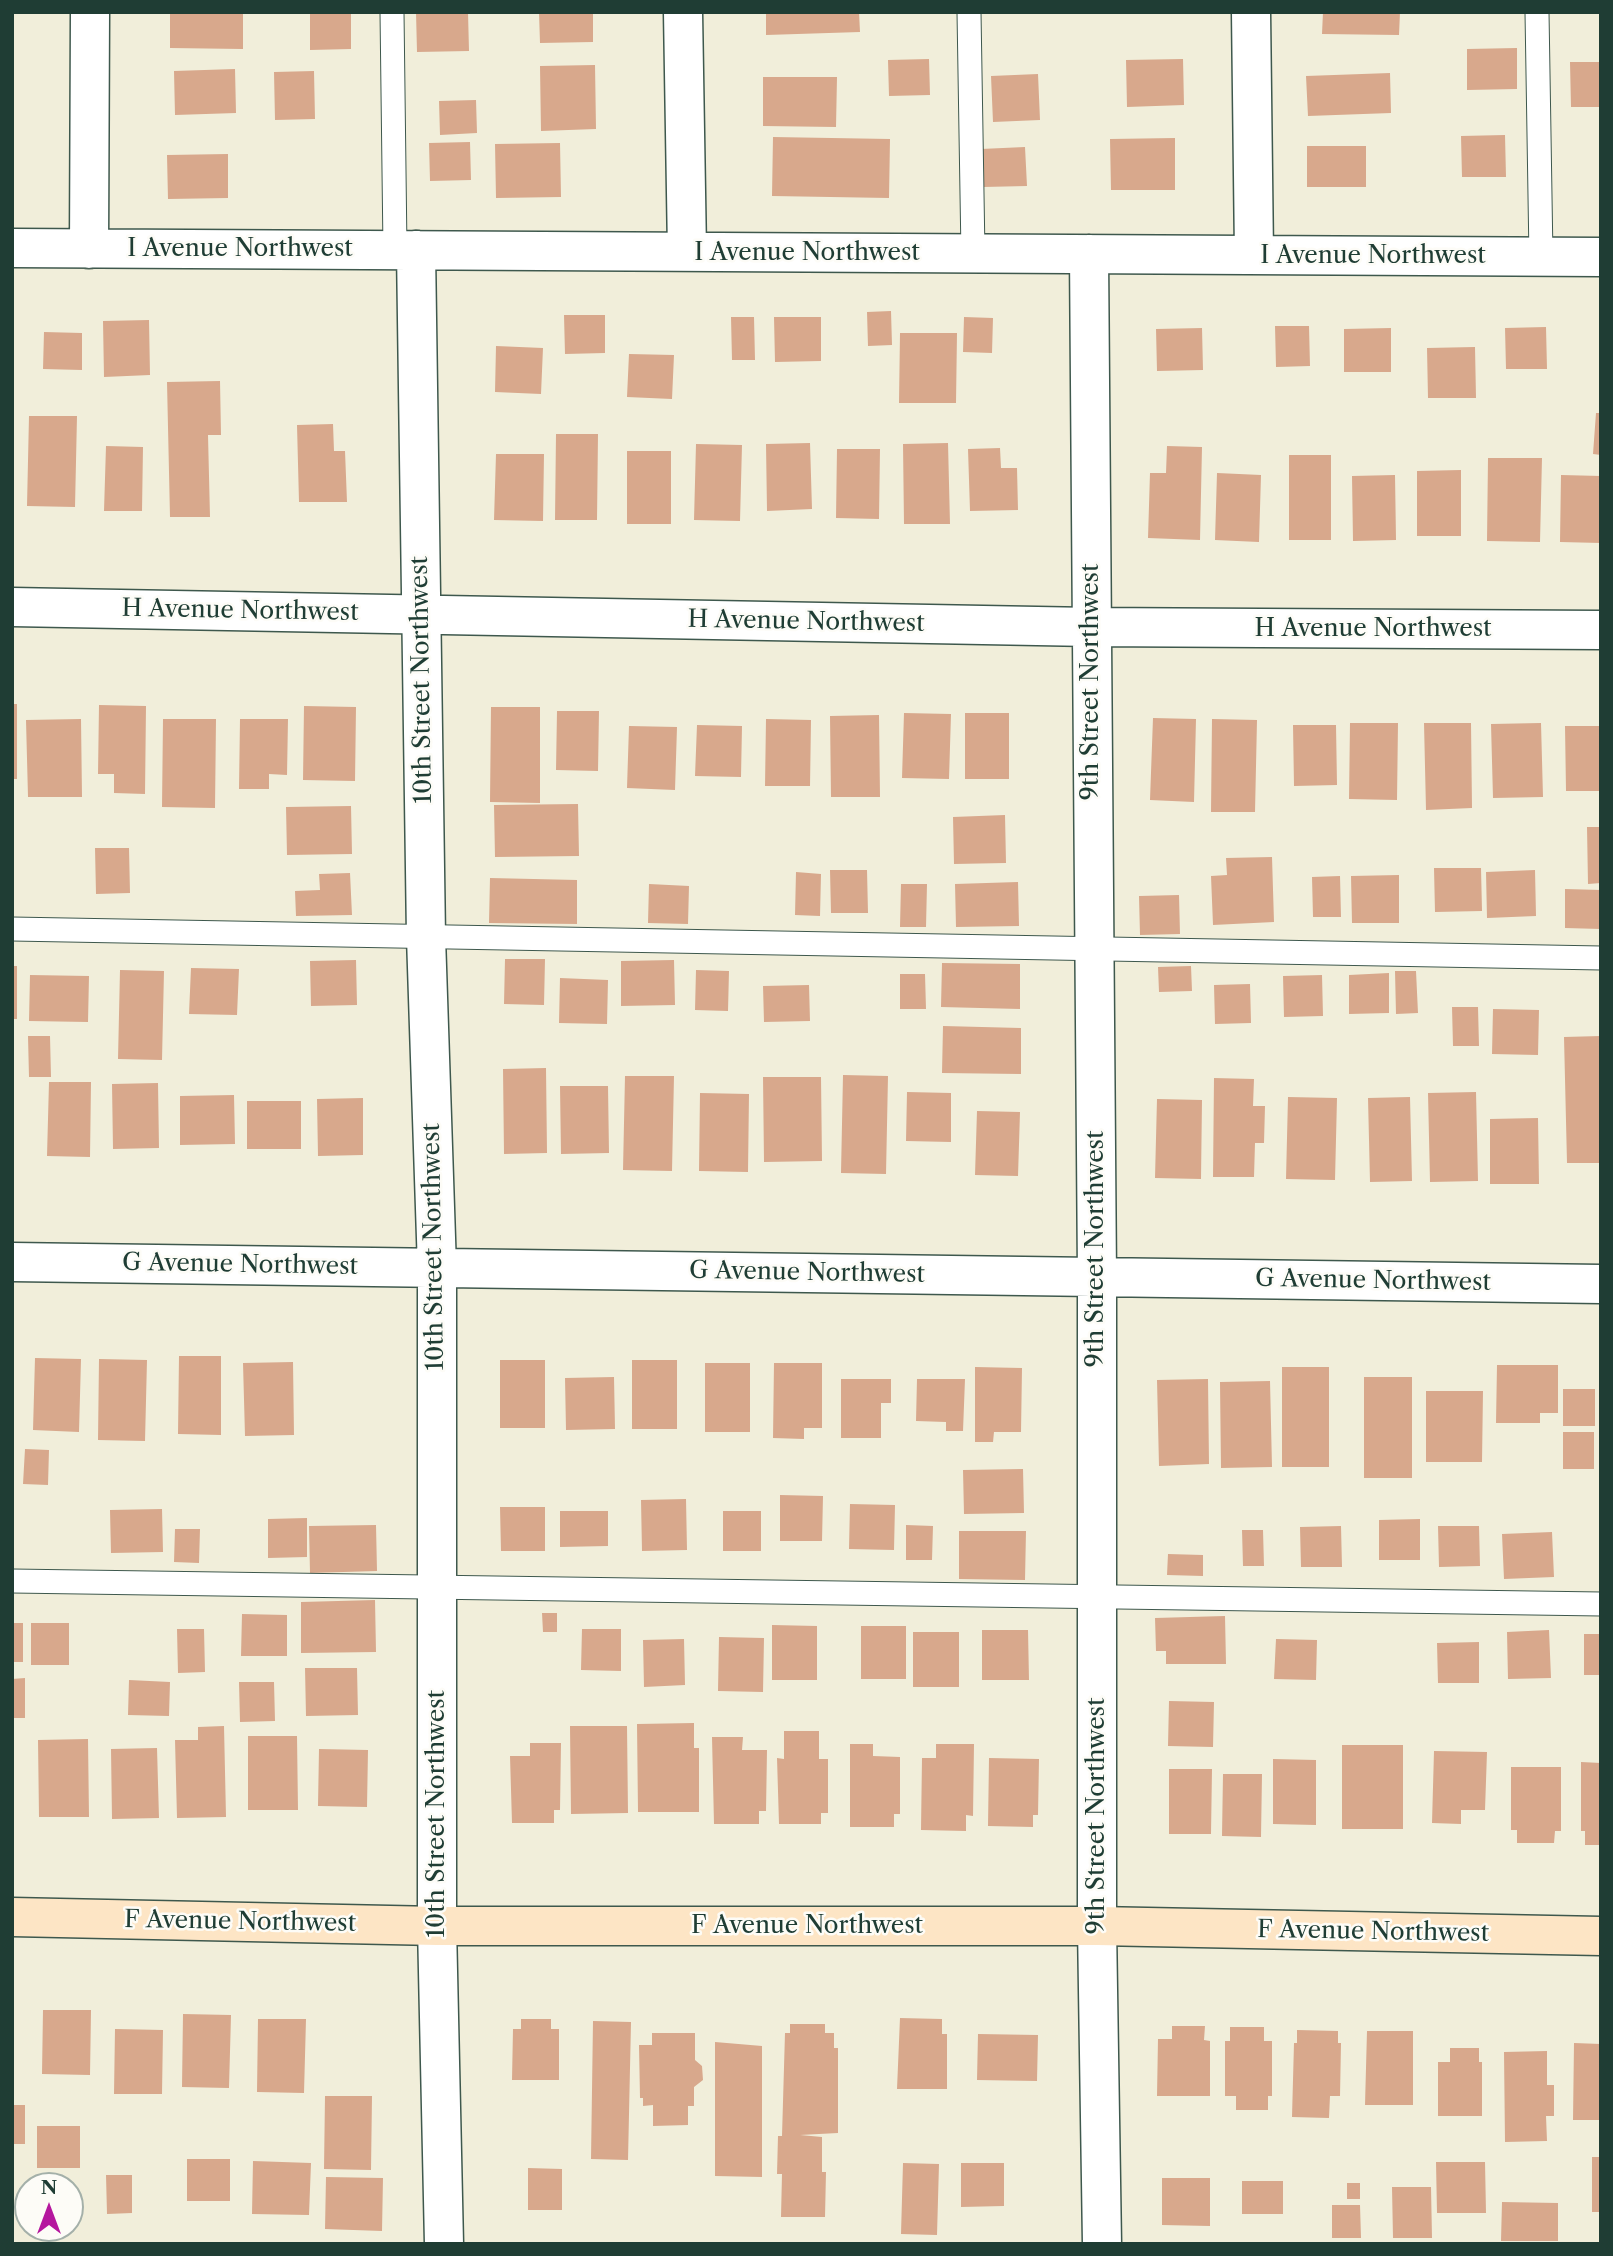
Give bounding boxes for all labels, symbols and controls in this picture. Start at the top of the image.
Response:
street label: I Avenue Northwest [127,235,353,263]
street label: I Avenue Northwest [694,239,920,267]
street label: I Avenue Northwest [1260,242,1486,270]
street label: 10th Street Northwest [405,556,439,804]
street label: 9th Street Northwest [1077,564,1105,800]
street label: H Avenue Northwest [121,595,359,627]
street label: H Avenue Northwest [687,606,925,638]
street label: H Avenue Northwest [1254,615,1492,643]
street label: 10th Street Northwest [417,1123,451,1371]
street label: 9th Street Northwest [1082,1131,1110,1367]
street label: G Avenue Northwest [122,1249,358,1281]
street label: G Avenue Northwest [689,1257,925,1289]
street label: G Avenue Northwest [1255,1265,1491,1297]
street label: 10th Street Northwest [423,1690,451,1938]
street label: 9th Street Northwest [1083,1698,1111,1934]
street label: F Avenue Northwest [124,1906,356,1938]
street label: F Avenue Northwest [691,1912,923,1940]
street label: F Avenue Northwest [1257,1916,1489,1948]
north arrow [14,2172,84,2242]
text: N [41,2176,57,2199]

